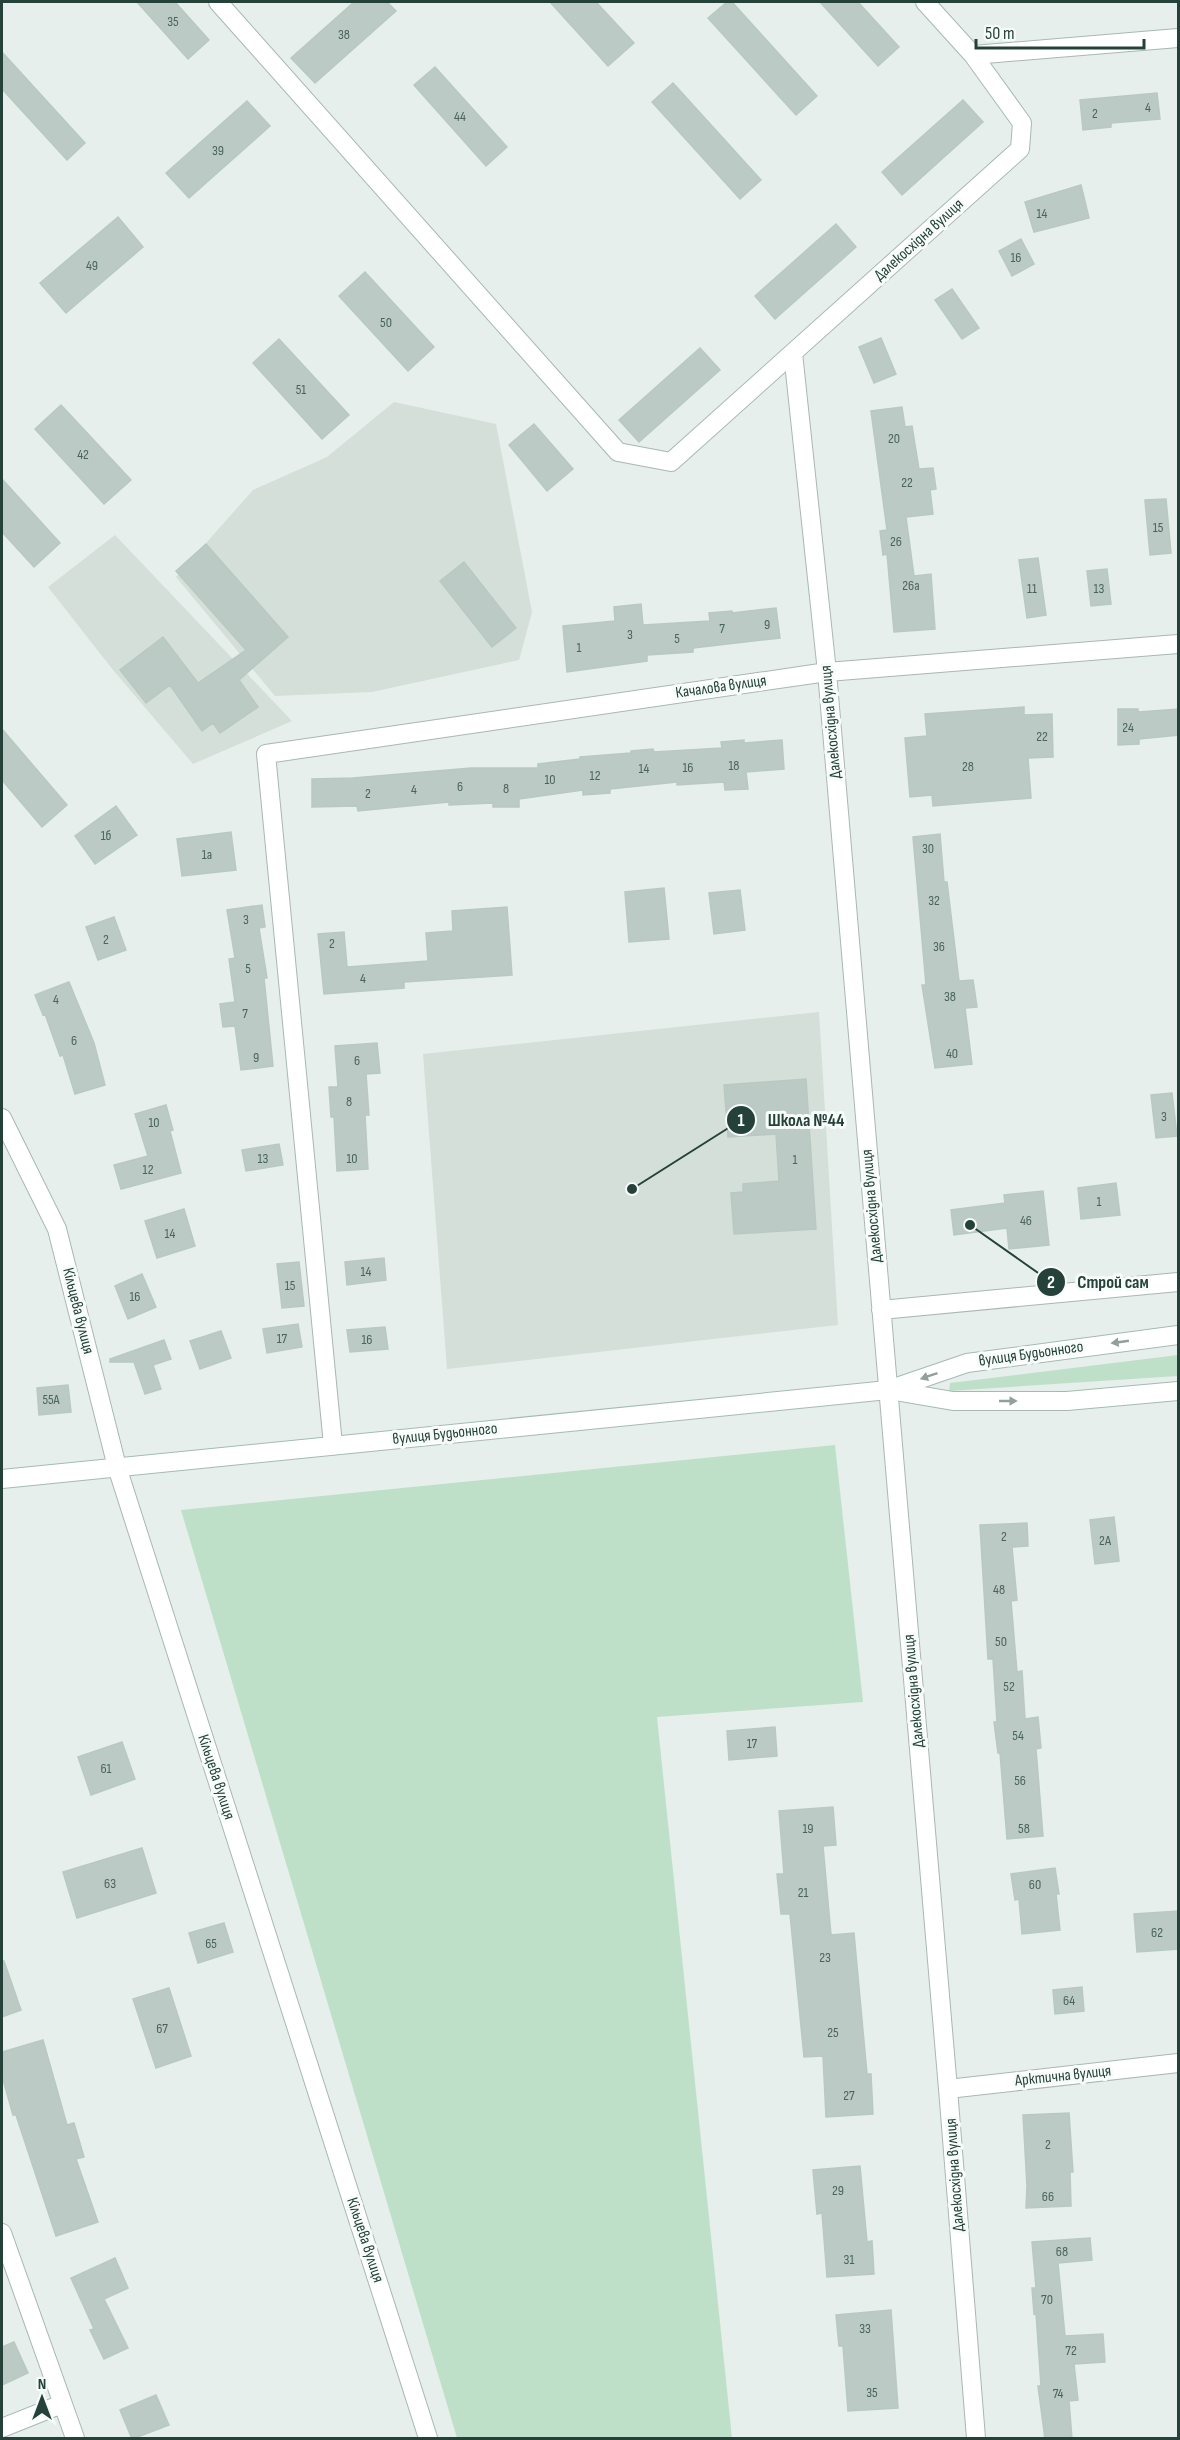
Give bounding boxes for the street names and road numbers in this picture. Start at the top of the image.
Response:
street label: Далекосхідна вулиця [870,195,968,285]
street label: Далекосхідна вулиця [817,665,845,779]
street label: Качалова вулиця [674,671,768,703]
street label: Далекосхідна вулиця [858,1149,886,1263]
street label: Кільцева вулиця [58,1266,98,1356]
street label: вулиця Будьонного [978,1337,1084,1371]
street label: вулиця Будьонного [392,1419,498,1449]
street label: Далекосхідна вулиця [900,1634,928,1748]
street label: Кільцева вулиця [193,1732,239,1822]
street label: Арктична вулиця [1013,2062,1112,2091]
street label: Далекосхідна вулиця [942,2118,968,2232]
street label: Кільцева вулиця [342,2195,388,2285]

